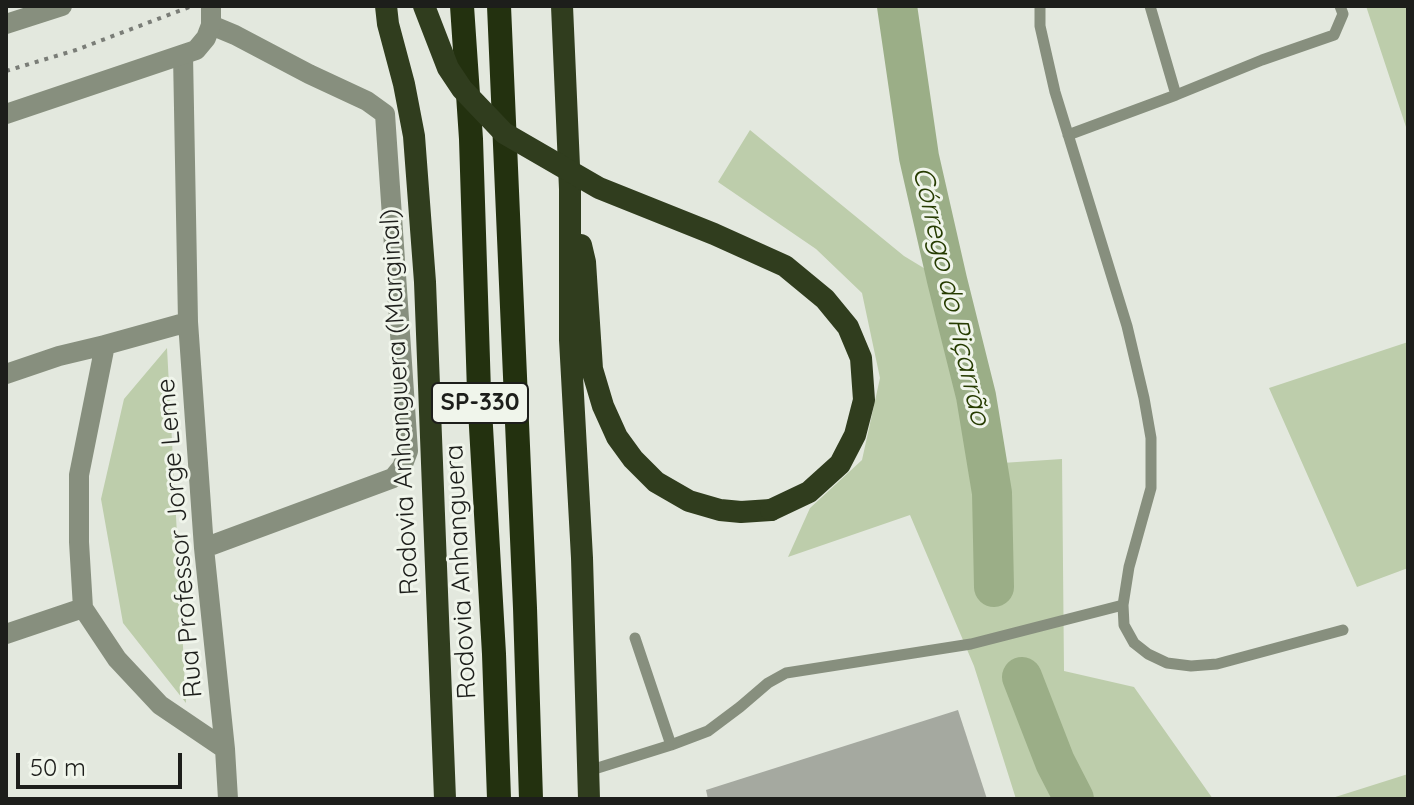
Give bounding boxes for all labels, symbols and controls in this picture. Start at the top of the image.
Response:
water label: Córrego do Piçarrão [905,164,997,428]
street label: Rodovia Anhanguera (Marginal) [374,208,426,596]
street label: Rua Professor Jorge Leme [150,377,210,699]
road number: SP-330 [432,383,528,423]
street label: Rodovia Anhanguera [439,444,483,700]
scale bar [20,737,186,787]
text: 50 m [30,752,86,782]

